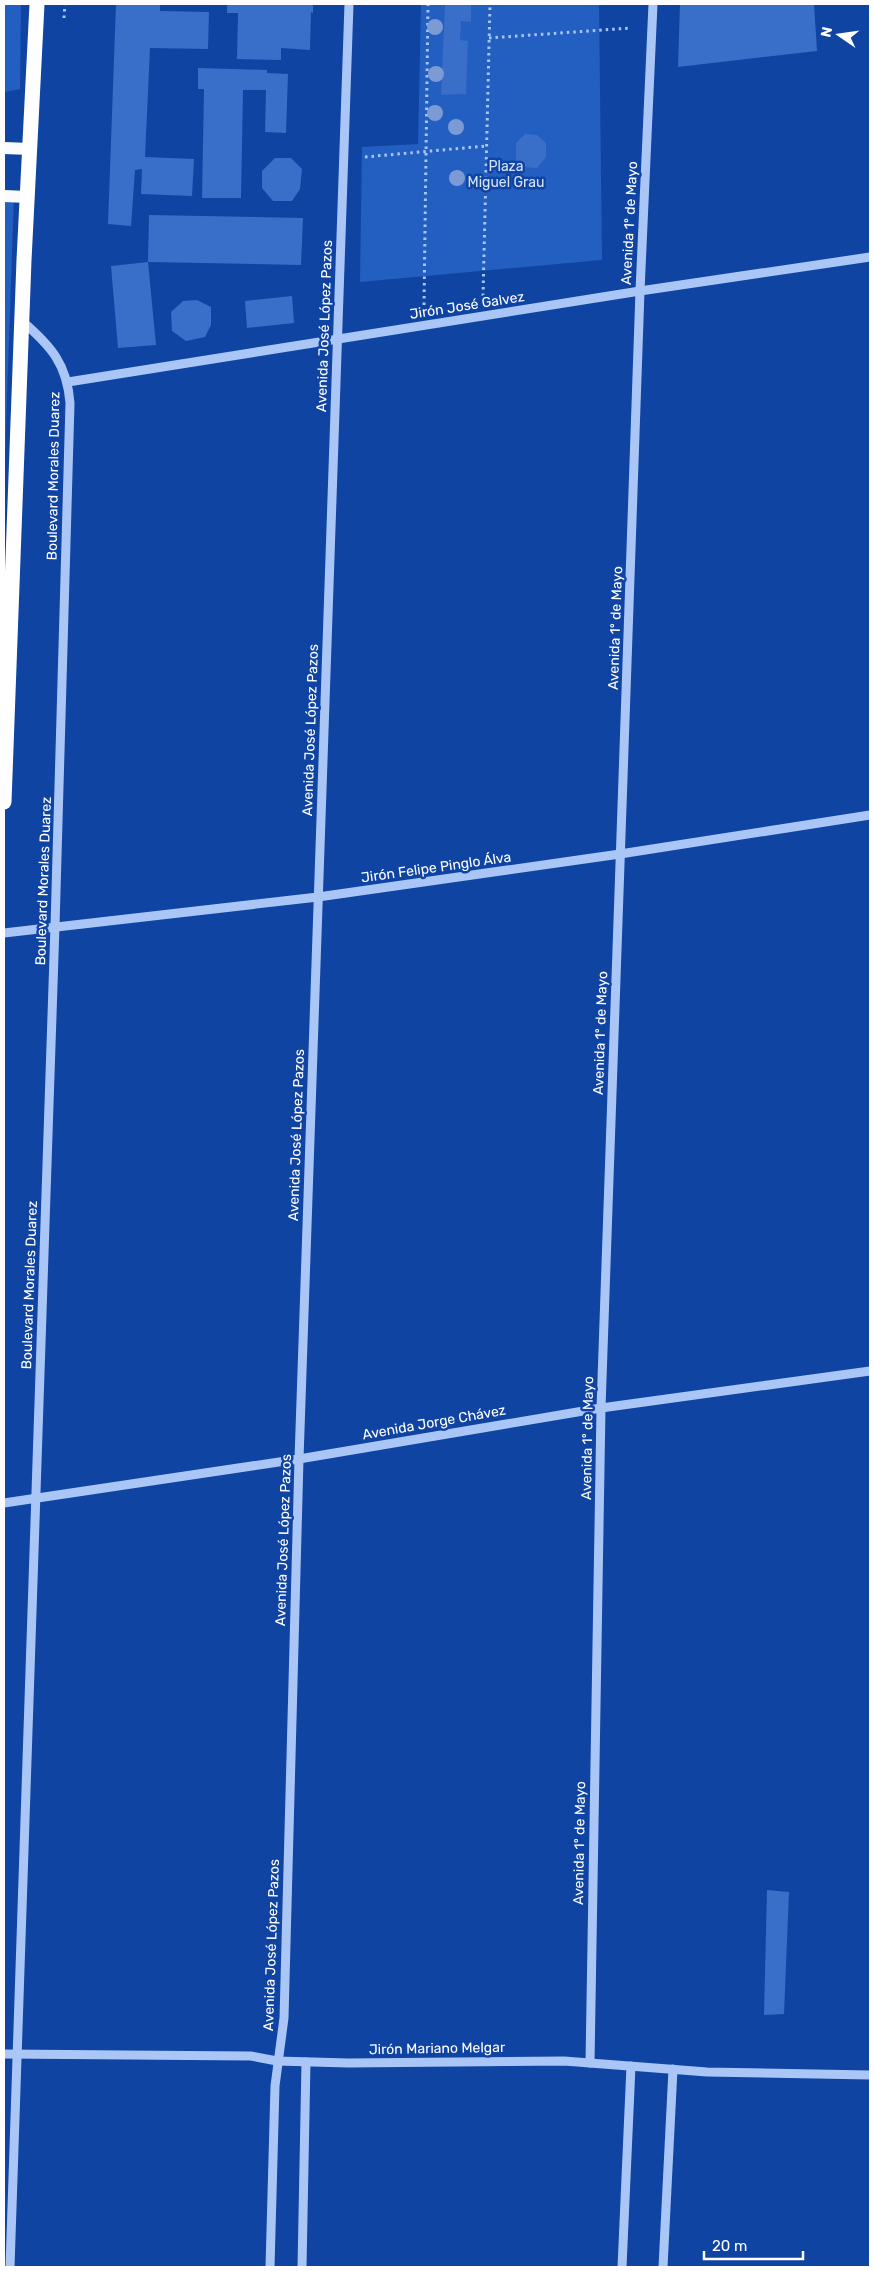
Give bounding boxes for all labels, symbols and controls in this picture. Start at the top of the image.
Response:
north arrow [814,10,864,60]
text: N [817,25,836,39]
park label: Plaza Miguel Grau [468,158,544,191]
street label: Avenida 1º de Mayo [618,161,641,285]
street label: Avenida José López Pazos [313,240,336,412]
street label: Jirón José Galvez [409,288,526,323]
street label: Boulevard Morales Duarez [44,391,63,561]
street label: Avenida 1º de Mayo [605,566,626,690]
street label: Avenida José López Pazos [299,644,322,816]
street label: Boulevard Morales Duarez [32,796,55,966]
street label: Jirón Felipe Pinglo Álva [360,848,512,886]
street label: Avenida 1º de Mayo [590,971,611,1095]
street label: Avenida José López Pazos [285,1049,308,1221]
street label: Boulevard Morales Duarez [18,1200,41,1370]
street label: Avenida 1º de Mayo [578,1376,597,1500]
street label: Avenida Jorge Chávez [361,1402,507,1443]
street label: Avenida José López Pazos [272,1454,295,1626]
street label: Avenida 1º de Mayo [570,1781,589,1905]
street label: Avenida José López Pazos [260,1859,283,2031]
street label: Jirón Mariano Melgar [369,2039,506,2058]
scale bar [704,2228,803,2260]
text: 20 m [712,2237,747,2255]

